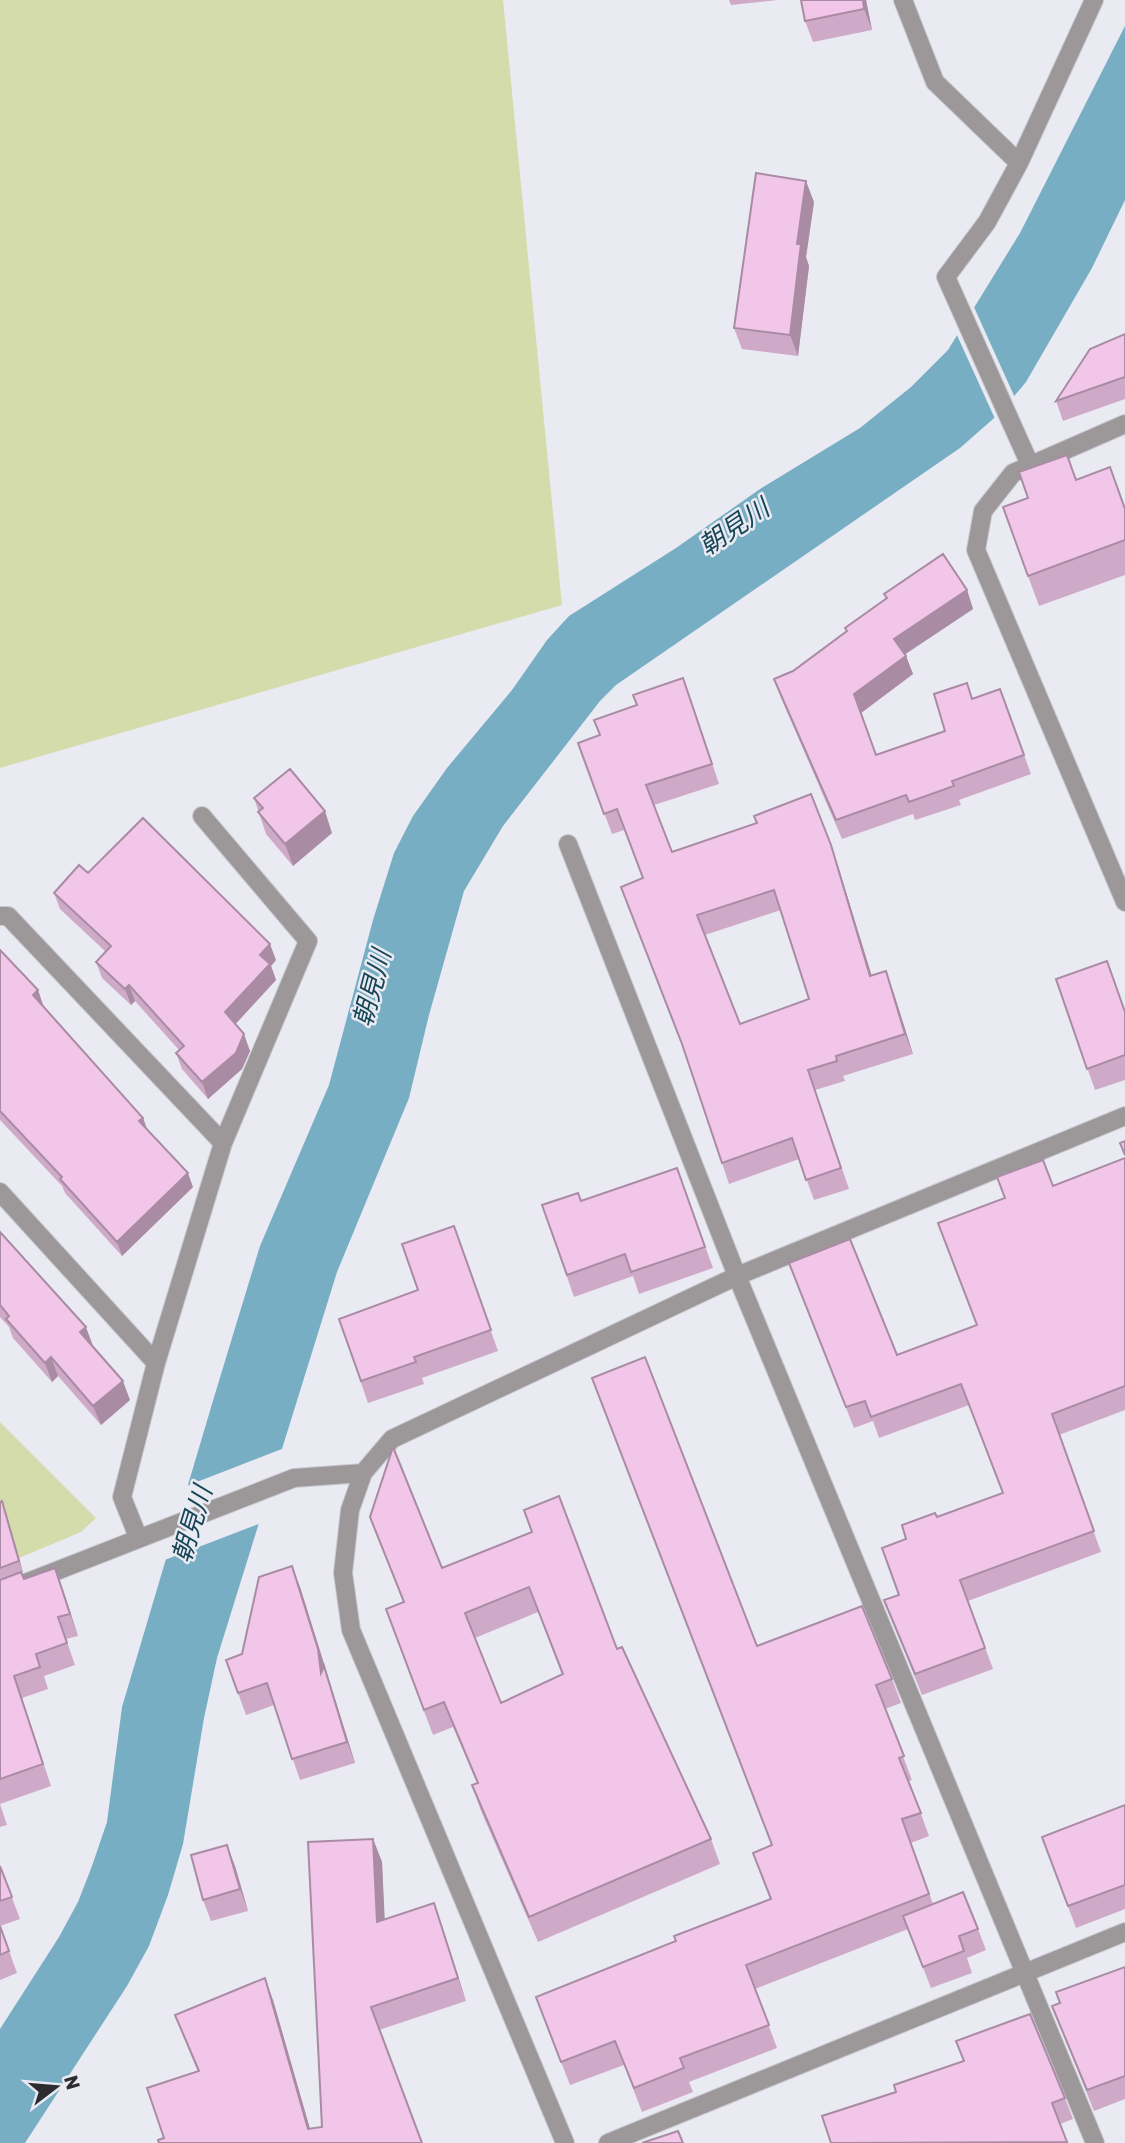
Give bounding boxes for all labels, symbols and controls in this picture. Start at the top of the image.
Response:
water label: 朝見川 [693,491,778,562]
water label: 朝見川 [347,944,398,1030]
water label: 朝見川 [166,1479,220,1566]
north arrow [21,2052,91,2122]
text: N [59,2073,85,2092]

